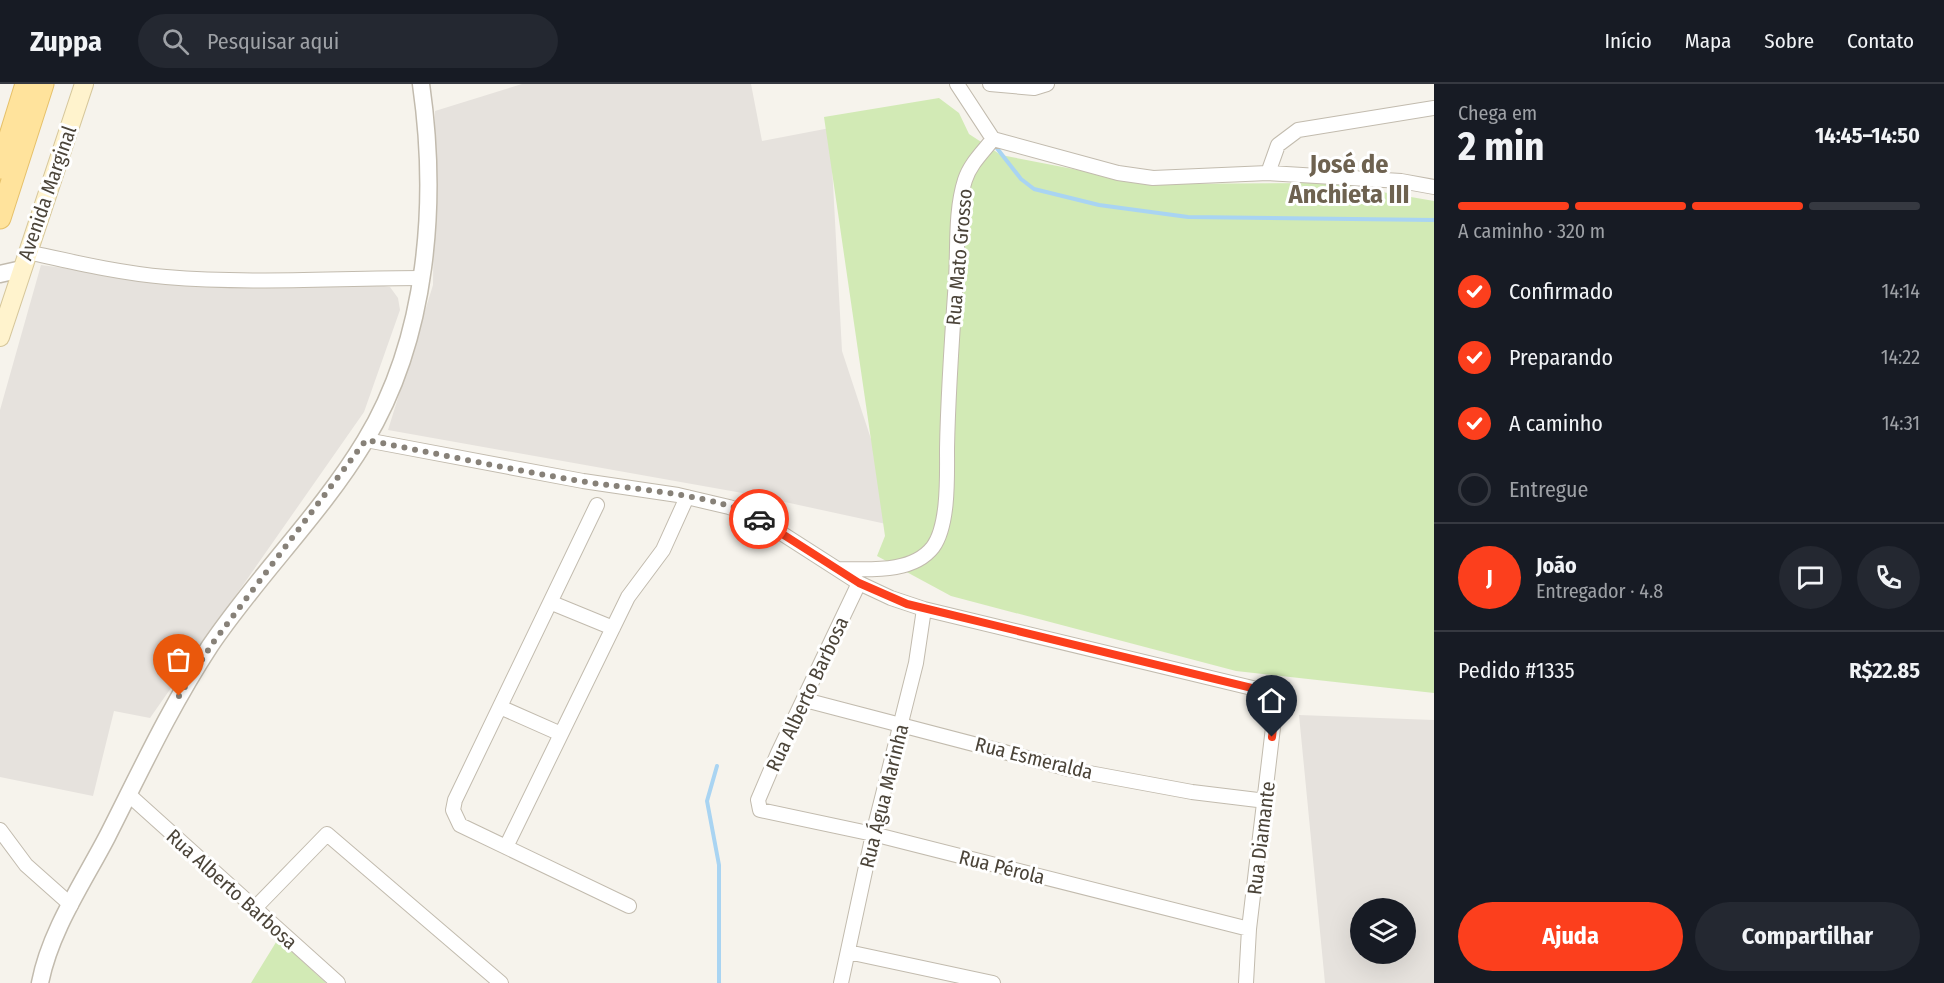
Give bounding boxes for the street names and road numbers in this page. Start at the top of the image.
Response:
street label: Avenida Marginal [13,123,81,263]
street label: Rua Mato Grosso [941,188,977,326]
street label: Rua Alberto Barbosa [761,613,853,775]
street label: Rua Água Marinha [855,722,913,870]
street label: Rua Esmeralda [973,732,1095,784]
street label: Rua Diamante [1242,780,1280,896]
street label: Rua Alberto Barbosa [162,824,302,954]
street label: Rua Pérola [957,845,1047,889]

